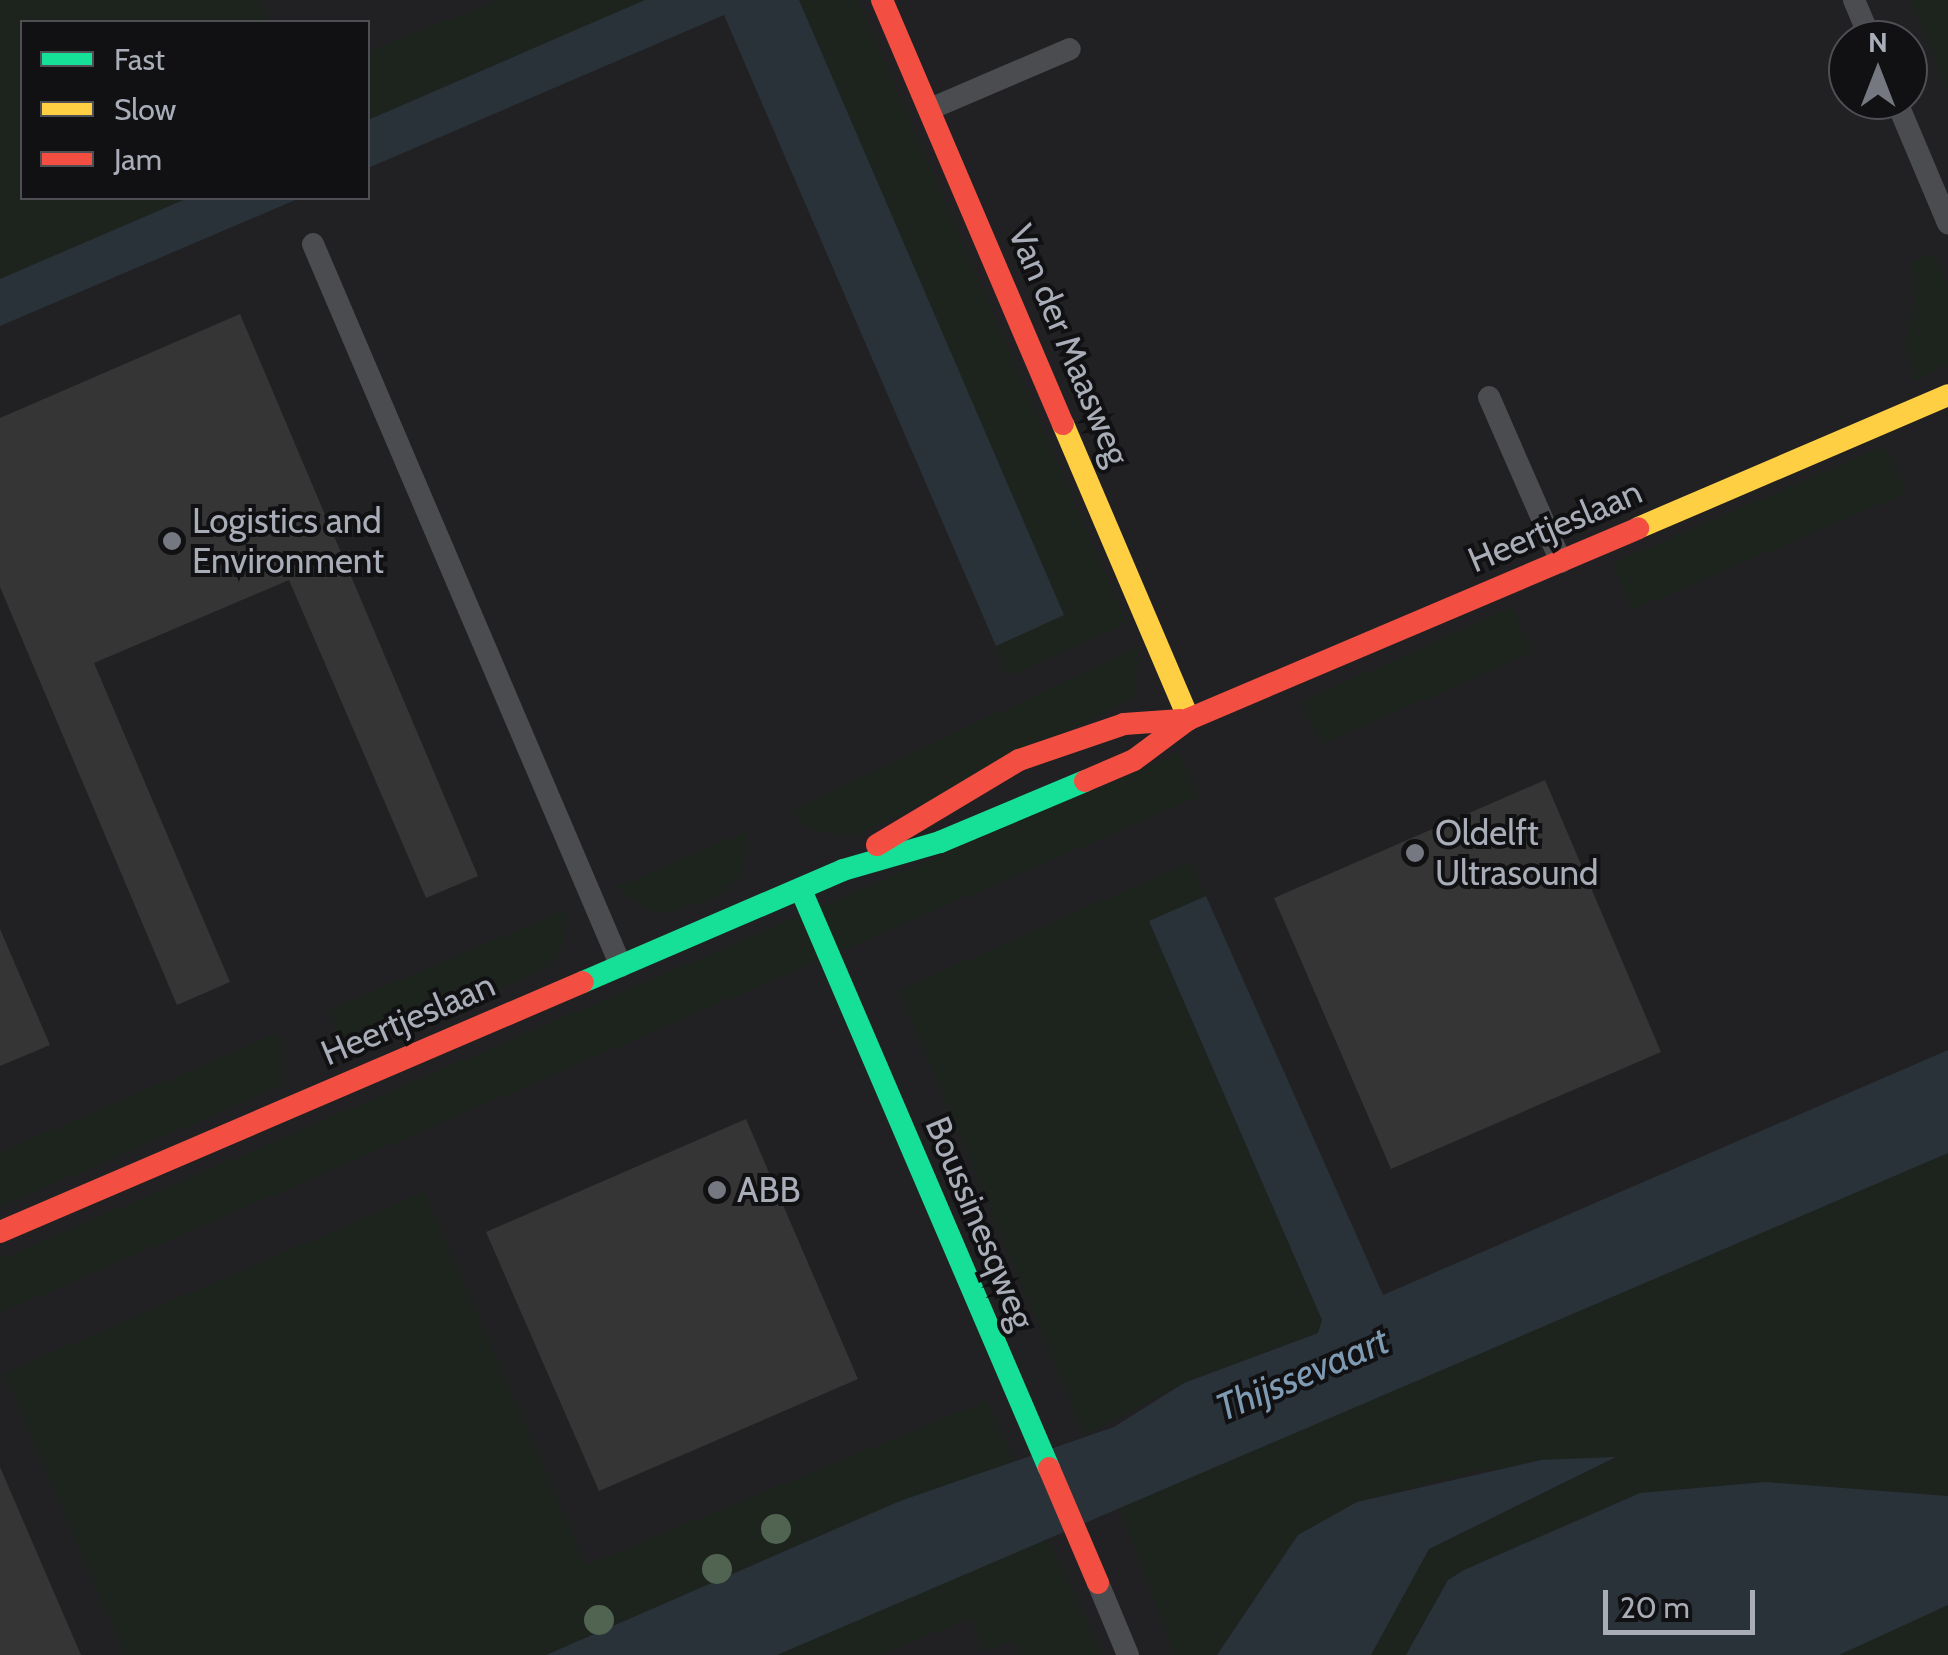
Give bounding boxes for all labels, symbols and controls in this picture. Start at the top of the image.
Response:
legend [20,20,370,200]
north arrow [1828,20,1928,120]
text: N [1868,25,1888,59]
text: Fast [114,41,165,78]
text: Slow [114,91,176,128]
text: Jam [114,141,162,178]
street label: Van der Maasweg [999,218,1139,472]
street label: Heertjeslaan [1462,471,1648,581]
place label: Logistics and Environment [192,500,384,582]
marker: Logistics and Environment [161,530,183,552]
place label: Oldelft Ultrasound [1435,812,1598,894]
marker: Oldelft Ultrasound [1404,842,1426,864]
street label: Heertjeslaan [315,964,501,1074]
street label: Boussinesqweg [916,1110,1044,1336]
place label: ABB [737,1169,800,1211]
marker: ABB [706,1179,728,1201]
water label: Thijssevaart [1209,1317,1395,1431]
scale bar [1608,1570,1760,1632]
text: 20 m [1620,1589,1690,1626]

